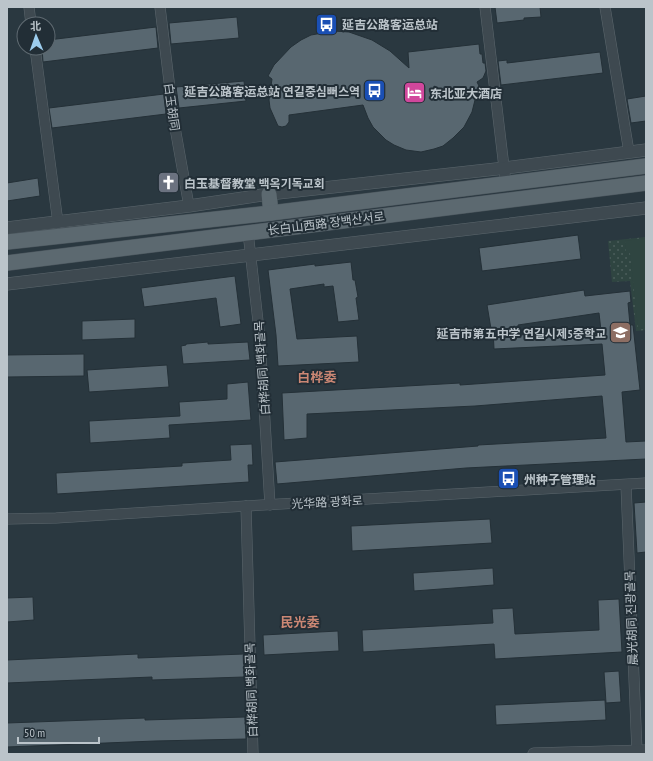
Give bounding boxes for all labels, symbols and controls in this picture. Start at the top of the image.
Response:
bus stop icon: 延吉公路客运总站 [313,11,339,37]
north arrow [16,16,56,56]
place label: 延吉公路客运总站 [342,17,438,32]
text: 北 [30,19,41,33]
bus stop icon: 延吉公路客运总站 연길중심뻐스역 [362,78,388,104]
hotel icon: 东北亚大酒店 [402,80,428,106]
street label: 白玉胡同 [161,82,183,132]
place label: 延吉公路客运总站 연길중심뻐스역 [184,84,360,99]
place label: 东北亚大酒店 [430,86,502,101]
church icon: 白玉基督教堂 백옥기독교회 [155,170,181,196]
place label: 白玉基督教堂 백옥기독교회 [184,176,325,191]
street label: 长白山西路 장백산서로 [267,208,385,238]
street label: 白桦胡同 백화골목 [251,320,273,416]
school or university icon: 延吉市第五中学 연길시제5중학교 [608,320,634,346]
place label: 延吉市第五中学 연길시제5중학교 [437,326,606,341]
district label: 白桦委 [297,369,337,386]
bus stop icon: 州种子管理站 [496,466,522,492]
place label: 州种子管理站 [524,472,596,487]
street label: 光华路 광화로 [291,493,363,511]
street label: 晨光胡同 진광골목 [622,570,640,666]
district label: 民光委 [280,614,320,631]
street label: 白桦胡同 백화골목 [242,642,260,738]
scale bar [18,719,99,745]
text: 50 m [24,725,45,740]

